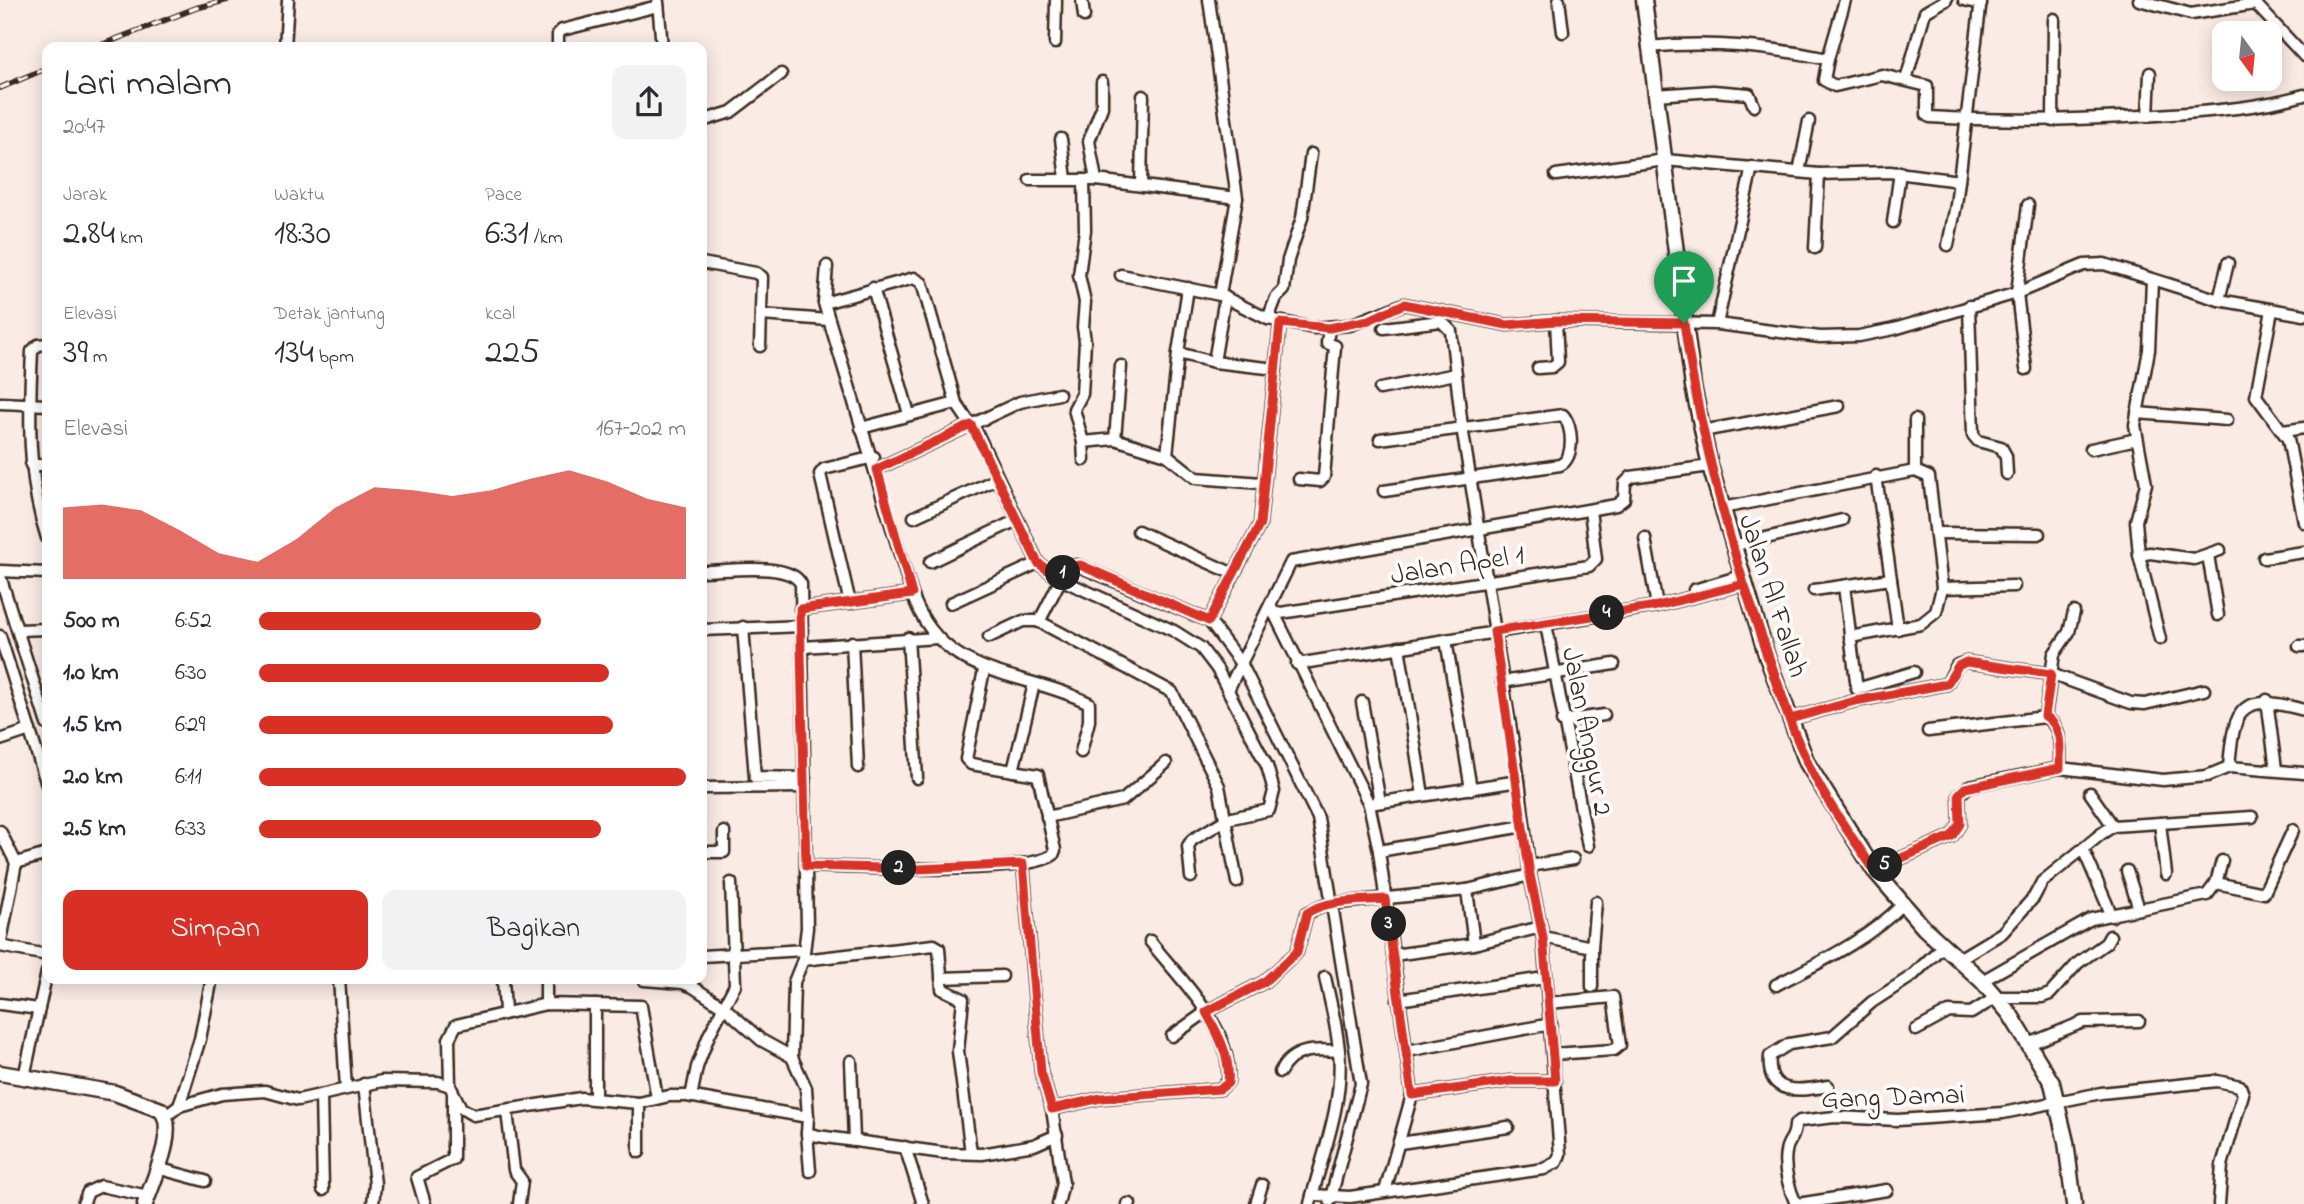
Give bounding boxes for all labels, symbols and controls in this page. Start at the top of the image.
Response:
north arrow [2212,21,2282,91]
map controls [2212,21,2282,91]
text: Lari malam [63,57,232,113]
button: share [612,65,686,139]
text: 20:47 [63,111,105,144]
text: Jarak [63,182,107,209]
text: Waktu [274,182,325,209]
text: Pace [485,182,522,209]
text: 2.84 [63,209,115,260]
text: 18:30 [274,209,331,260]
text: 6:31 [485,209,529,260]
text: km [115,225,143,252]
text: /km [529,225,563,252]
pin [1654,251,1714,323]
icon: arrive [1665,262,1703,300]
text: Elevasi [63,301,117,328]
text: Detak jantung [274,301,385,328]
text: kcal [485,301,515,328]
text: 39 [63,328,88,379]
text: 134 [274,328,314,379]
text: 225 [485,328,540,379]
text: m [88,344,108,371]
text: bpm [314,344,354,371]
text: Elevasi [63,413,128,446]
text: 167–202 m [596,413,686,446]
street label: Jalan Al Fallah [1726,509,1817,683]
street label: Jalan Apel 1 [1388,536,1528,597]
pin: 1 [1046,556,1080,590]
text: 1 [1059,559,1066,586]
pin: 4 [1590,596,1624,630]
text: 4 [1603,599,1610,626]
text: 500 m [63,605,120,638]
text: 6:52 [175,605,212,638]
street label: Jalan Anggur 2 [1549,644,1622,820]
text: 1.0 km [63,657,119,690]
text: 6:30 [175,657,207,690]
text: 1.5 km [63,709,122,742]
text: 6:29 [175,709,205,742]
text: 2.0 km [63,761,123,794]
text: 6:11 [175,761,202,794]
text: 2.5 km [63,813,126,846]
text: 6:33 [175,813,206,846]
pin: 5 [1868,848,1902,882]
pin: 2 [881,850,916,886]
text: 5 [1879,851,1890,878]
text: 2 [894,854,903,881]
button: Simpan [63,890,368,970]
button: Bagikan [382,890,686,970]
pin: 3 [1372,906,1406,942]
text: 3 [1385,910,1392,937]
street label: Gang Damai [1821,1076,1966,1121]

